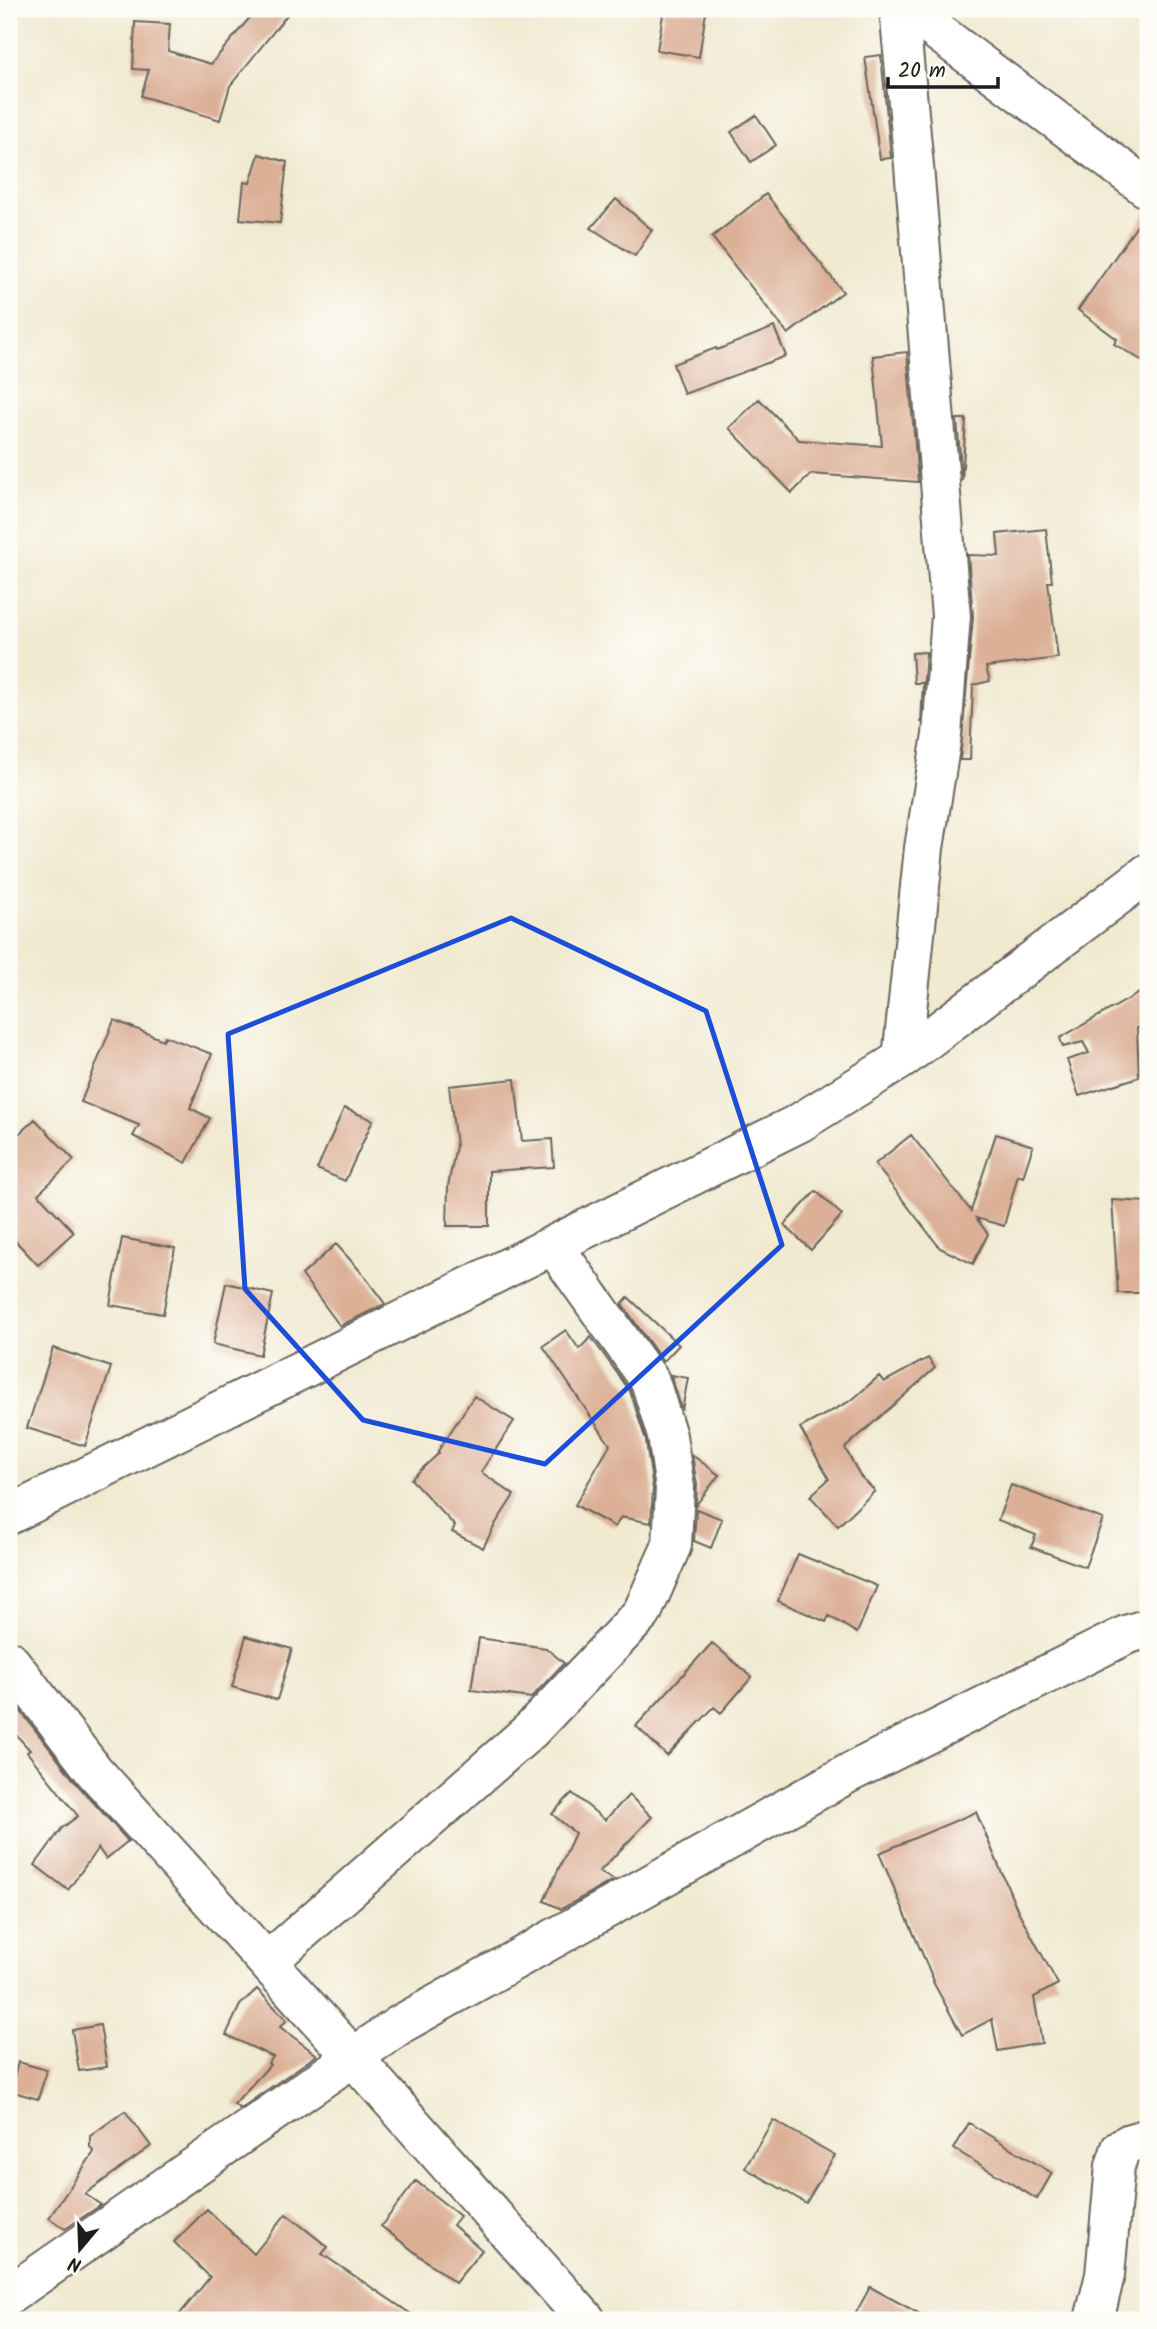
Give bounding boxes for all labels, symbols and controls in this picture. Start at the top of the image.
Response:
scale bar [888,46,998,90]
text: 20 m [898,55,946,88]
north arrow [46,2214,116,2284]
text: N [65,2247,86,2279]

